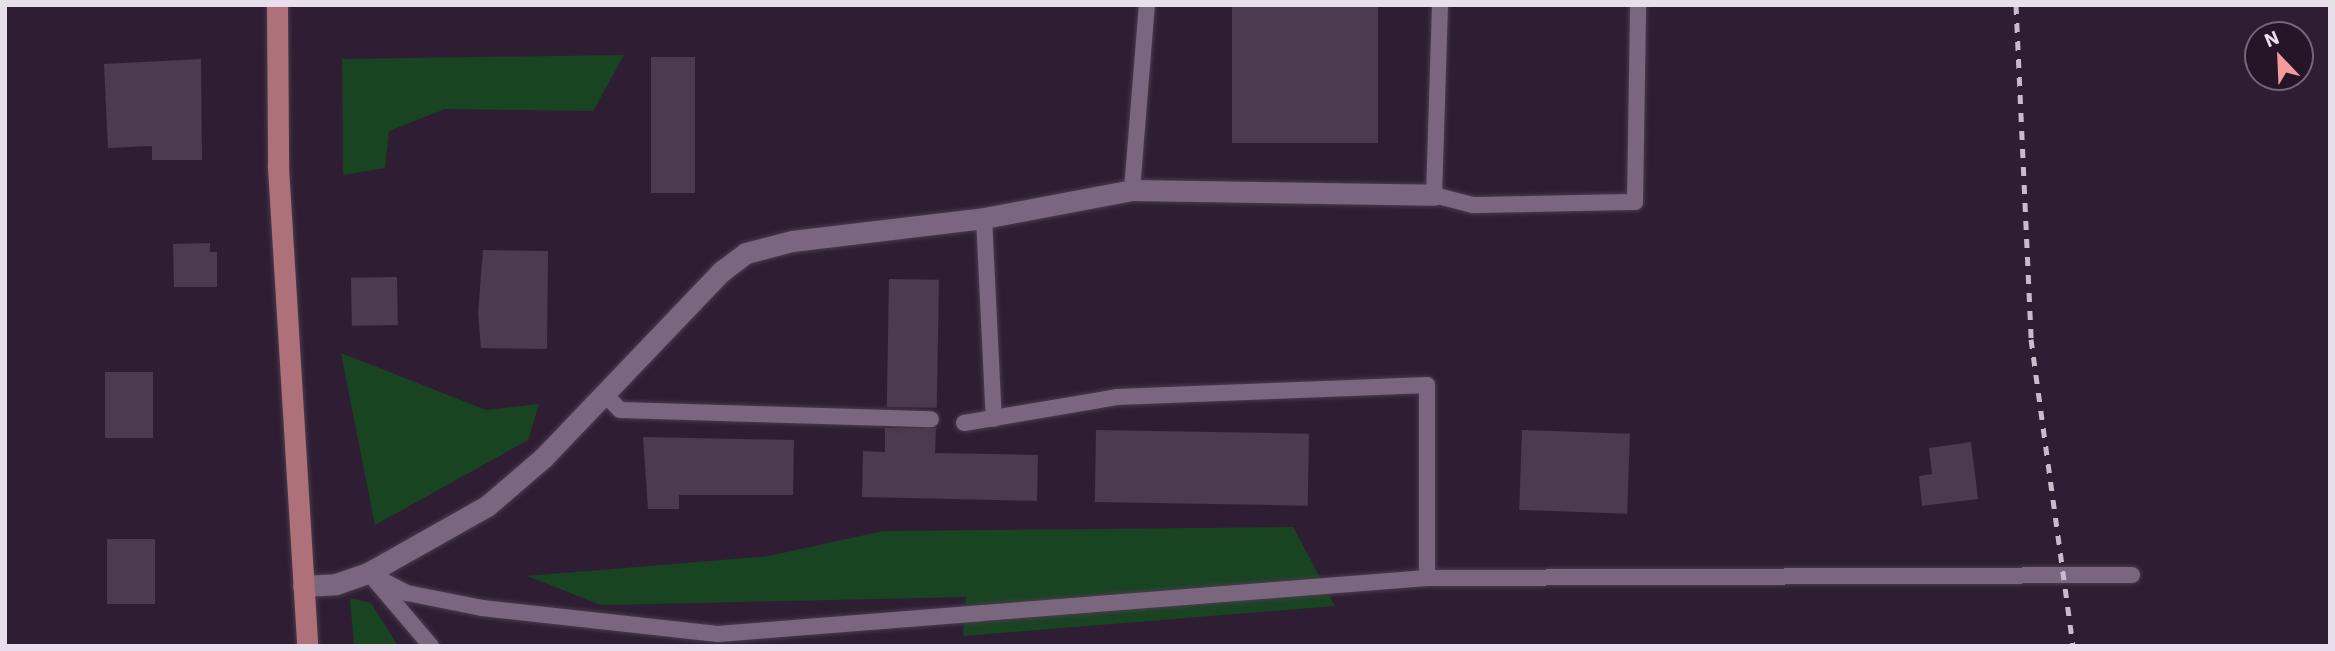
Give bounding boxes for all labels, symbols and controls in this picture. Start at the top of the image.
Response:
north arrow [2244,21,2314,91]
text: N [2261,25,2283,52]

